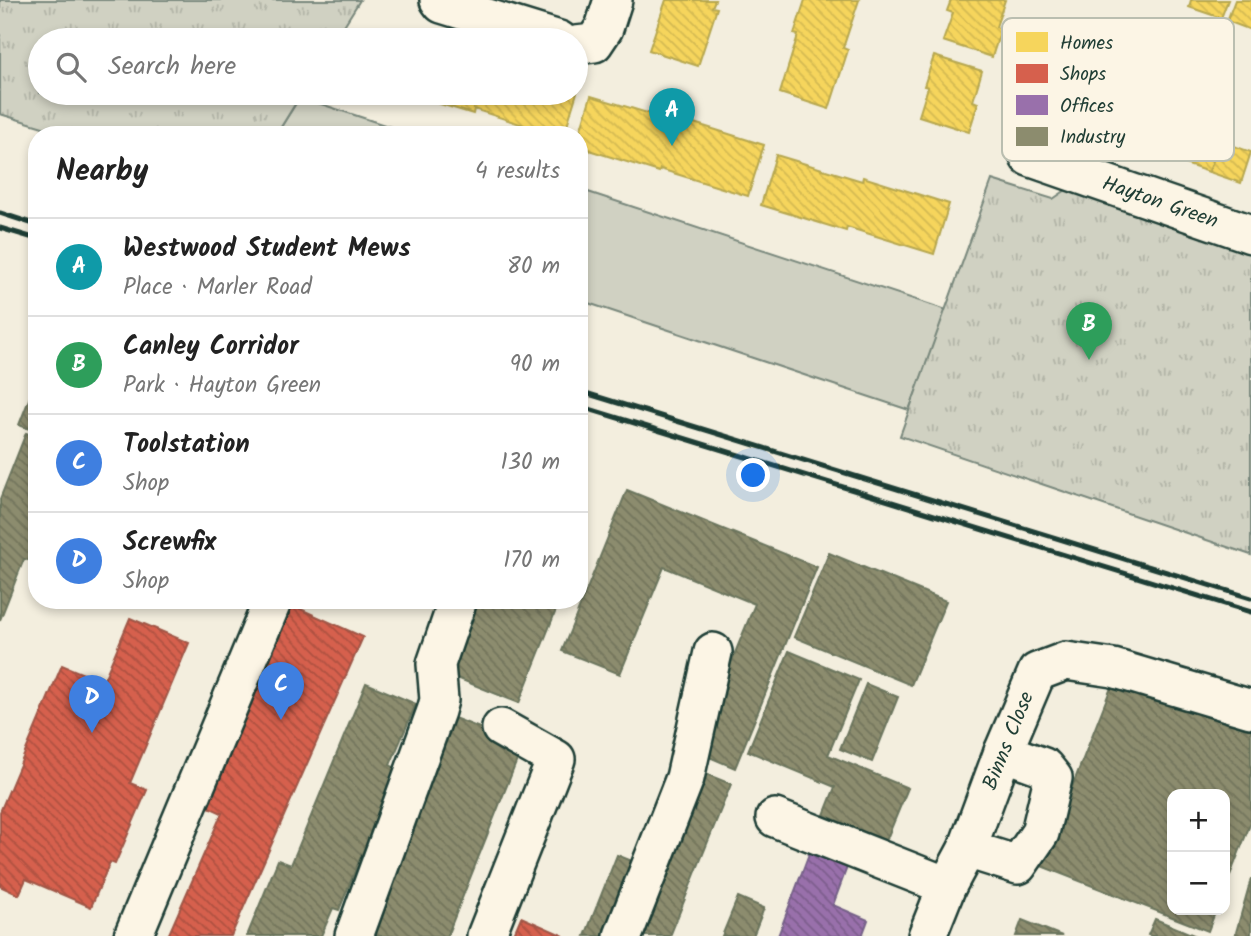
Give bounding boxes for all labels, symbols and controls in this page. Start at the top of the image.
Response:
legend [1002,18,1234,161]
search box [28,28,588,105]
text: Homes [1060,29,1113,59]
text: Search here [108,46,236,88]
icon: search [52,48,90,86]
text: Shops [1060,60,1106,90]
pin: A [649,88,695,146]
text: Offices [1060,92,1114,122]
text: Industry [1060,123,1126,153]
text: Nearby [56,148,148,196]
text: 4 results [475,154,560,190]
street label: Hayton Green [1097,168,1223,238]
text: Westwood Student Mews [123,228,411,270]
text: A [72,249,86,285]
text: 80 m [507,249,560,285]
text: Place · Marler Road [123,270,312,306]
pin: B [1066,302,1112,360]
text: Canley Corridor [123,326,299,368]
text: B [72,347,86,383]
text: 90 m [510,347,560,383]
text: Park · Hayton Green [123,368,321,404]
text: Toolstation [123,424,250,466]
text: C [72,445,86,481]
text: 130 m [501,445,560,481]
your location [736,458,770,492]
text: Shop [123,466,169,502]
text: Screwfix [123,522,216,564]
text: D [71,543,87,579]
text: 170 m [503,543,560,579]
text: Shop [123,564,169,600]
pin: C [258,662,304,720]
pin: D [69,675,115,733]
street label: Binns Close [974,686,1044,795]
map controls [1167,789,1230,915]
button: + [1167,789,1230,852]
button: − [1167,852,1230,915]

